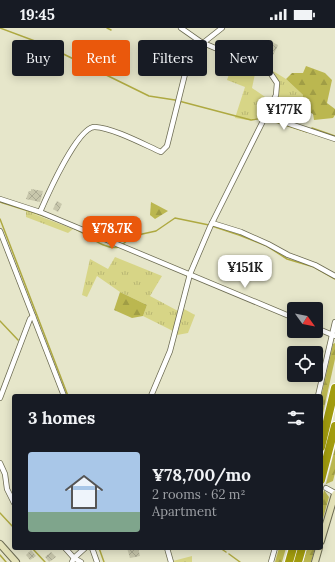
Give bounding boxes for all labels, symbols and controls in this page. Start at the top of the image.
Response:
text: 19:45 [20,5,55,24]
chip: Buy [12,40,64,76]
chip: Rent [72,40,130,76]
chip: Filters [138,40,207,76]
chip: New [215,40,273,76]
pin: ¥177K [256,97,312,131]
text: ¥177K [266,101,302,118]
pin: ¥78.7K [79,216,145,250]
text: ¥78.7K [92,220,132,237]
pin: ¥151K [217,255,273,289]
text: ¥151K [227,259,263,276]
north arrow [287,302,323,338]
map controls [287,302,323,382]
button: locate [287,346,323,382]
text: 3 homes [28,407,95,429]
icon: filters [285,407,307,429]
text: ¥78,700/mo [152,464,251,486]
icon: home [60,468,108,516]
text: 2 rooms · 62 m² [152,486,245,503]
text: Apartment [152,503,217,520]

